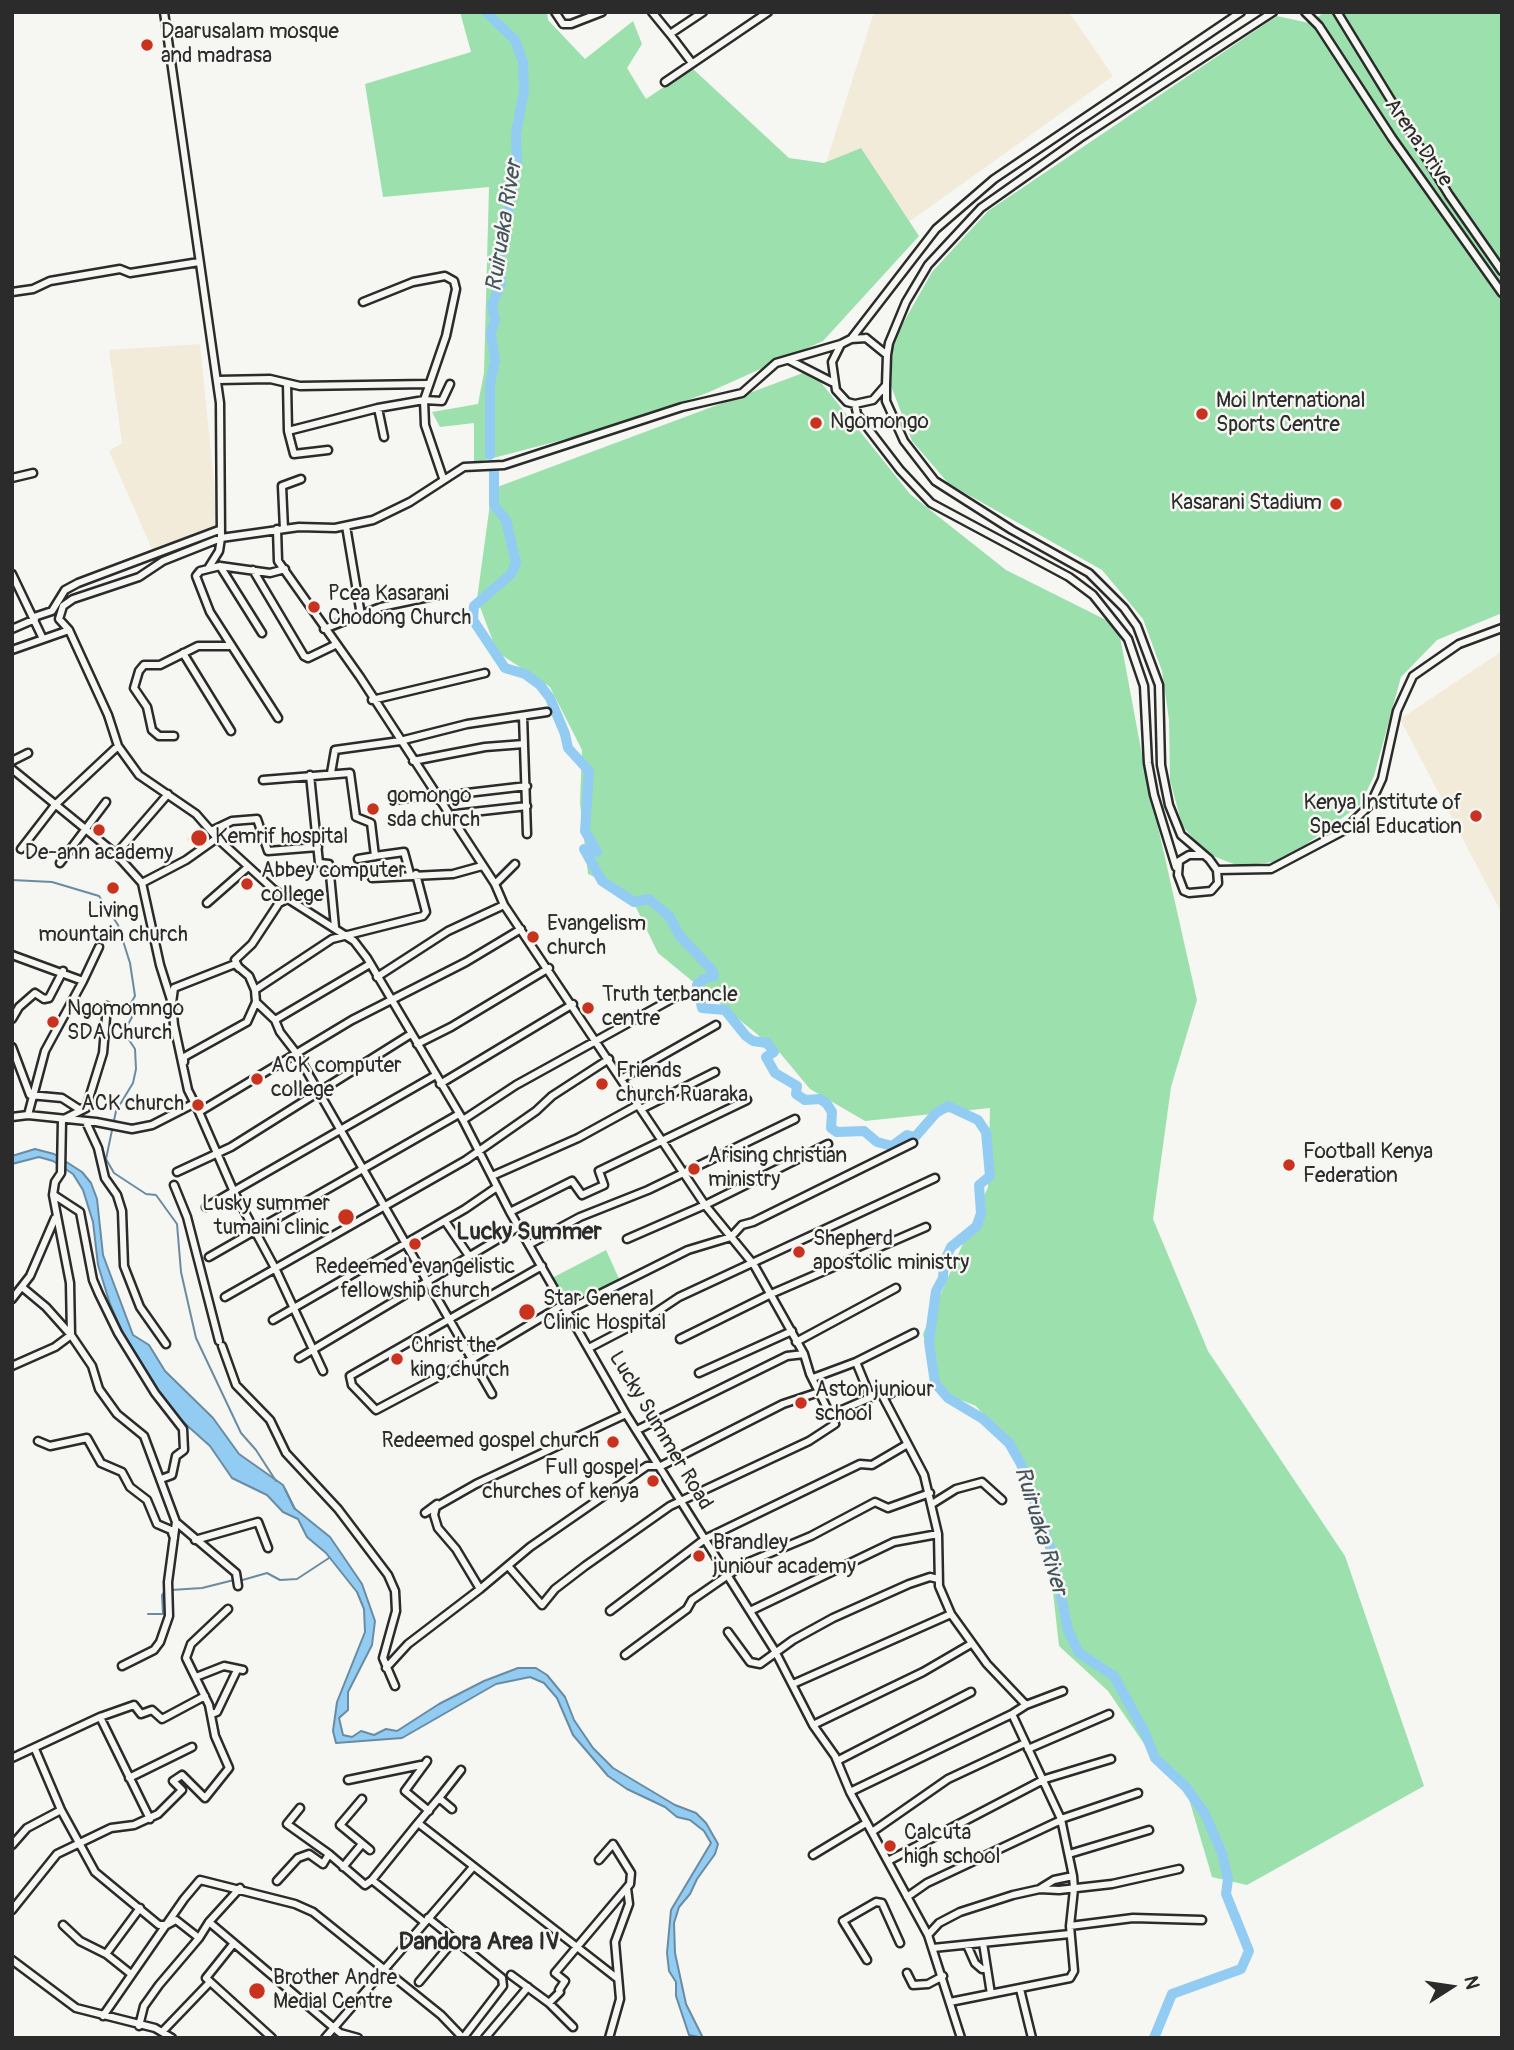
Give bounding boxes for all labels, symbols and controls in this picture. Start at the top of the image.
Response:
place label: Daarusalam mosque and madrasa [161,20,339,70]
marker: Daarusalam mosque and madrasa [139,37,155,53]
street label: Arena Drive [1379,94,1457,192]
water label: Ruiruaka River [481,158,529,294]
place label: Moi International Sports Centre [1216,389,1366,439]
marker: Moi International Sports Centre [1194,406,1210,422]
place label: Ngomongo [830,410,929,436]
marker: Ngomongo [808,415,824,431]
place label: Kasarani Stadium [1171,491,1322,517]
marker: Kasarani Stadium [1328,496,1344,512]
place label: Pcea Kasarani Chodong Church [328,582,471,632]
marker: Pcea Kasarani Chodong Church [306,599,322,615]
place label: gomongo sda church [387,784,480,834]
place label: Kenya Institute of Special Education [1303,791,1462,841]
marker: gomongo sda church [365,801,381,817]
marker: Kenya Institute of Special Education [1468,808,1484,824]
marker: De-ann academy [91,822,107,838]
place label: Kemrif hospital [215,825,348,851]
marker: Kemrif hospital [189,828,209,848]
place label: De-ann academy [25,841,173,867]
place label: Abbey computer college [261,859,406,909]
marker: Abbey computer college [239,876,255,892]
marker: Living mountain church [105,880,121,896]
place label: Living mountain church [38,899,188,949]
place label: Evangelism church [547,912,646,962]
marker: Evangelism church [525,929,541,945]
place label: Truth terbancle centre [602,983,738,1033]
place label: Ngomomngo SDA Church [67,997,184,1047]
marker: Truth terbancle centre [580,1000,596,1016]
marker: Ngomomngo SDA Church [45,1014,61,1030]
place label: ACK computer college [271,1054,402,1104]
place label: Friends church Ruaraka [616,1059,748,1109]
marker: ACK computer college [249,1071,265,1087]
marker: Friends church Ruaraka [594,1076,610,1092]
place label: ACK church [81,1092,184,1118]
marker: ACK church [190,1097,206,1113]
place label: Football Kenya Federation [1303,1140,1433,1190]
place label: Arising christian ministry [708,1144,847,1194]
marker: Football Kenya Federation [1281,1157,1297,1173]
marker: Arising christian ministry [686,1161,702,1177]
place label: Lusky summer tumaini clinic [202,1192,330,1242]
marker: Lusky summer tumaini clinic [336,1207,356,1227]
district label: Lucky Summer [456,1219,602,1247]
place label: Shepherd apostolic ministry [813,1227,969,1277]
marker: Redeemed evangelistic fellowship church [407,1236,423,1252]
marker: Shepherd apostolic ministry [791,1244,807,1260]
place label: Redeemed evangelistic fellowship church [315,1255,515,1305]
place label: Star General Clinic Hospital [543,1287,666,1337]
marker: Star General Clinic Hospital [517,1302,537,1322]
place label: Christ the king church [411,1334,509,1384]
street label: Lucky Summer Road [603,1347,717,1515]
marker: Christ the king church [389,1351,405,1367]
place label: Aston juniour school [815,1378,934,1428]
marker: Aston juniour school [793,1395,809,1411]
place label: Redeemed gospel church [382,1429,599,1455]
marker: Redeemed gospel church [605,1434,621,1450]
place label: Full gospel churches of kenya [482,1456,639,1506]
water label: Ruiruaka River [1007,1463,1073,1599]
marker: Full gospel churches of kenya [645,1473,661,1489]
place label: Brandley juniour academy [713,1531,856,1581]
marker: Brandley juniour academy [691,1548,707,1564]
place label: Calcuta high school [904,1821,1000,1871]
marker: Calcuta high school [882,1838,898,1854]
district label: Dandora Area IV [398,1929,560,1957]
north arrow [1416,1952,1486,2022]
place label: Brother Andre Medial Centre [273,1966,397,2016]
text: N [1458,1974,1485,1991]
marker: Brother Andre Medial Centre [247,1981,267,2001]

